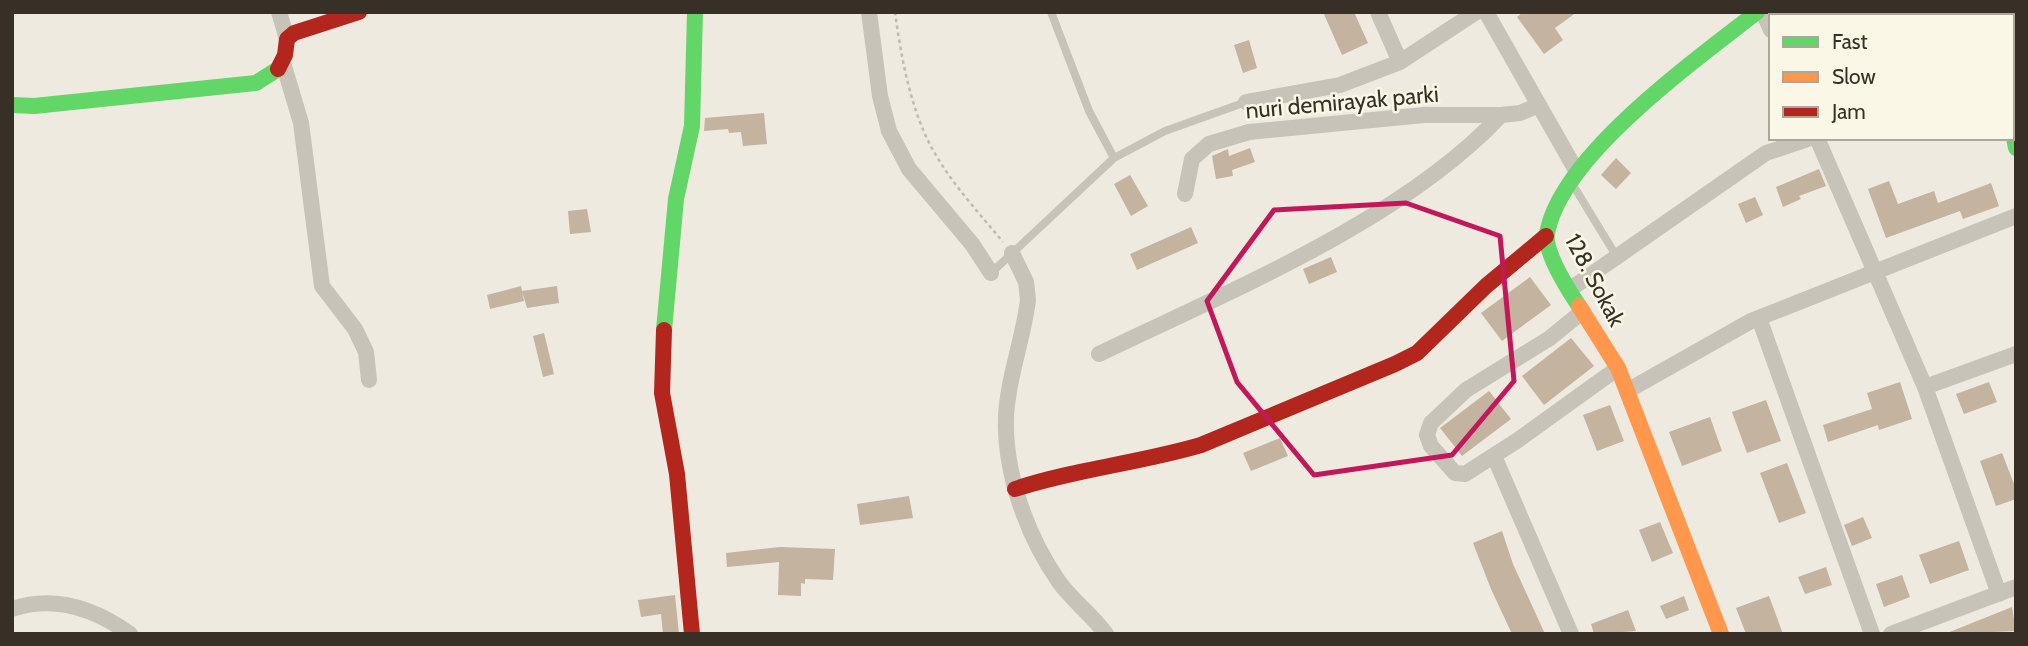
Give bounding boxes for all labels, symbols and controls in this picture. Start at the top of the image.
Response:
legend [1769,14,2014,140]
text: Fast [1832,29,1868,54]
text: Slow [1832,64,1876,89]
street label: nuri demirayak parki [1244,80,1440,124]
text: Jam [1831,99,1866,124]
street label: 128. Sokak [1559,229,1631,332]

